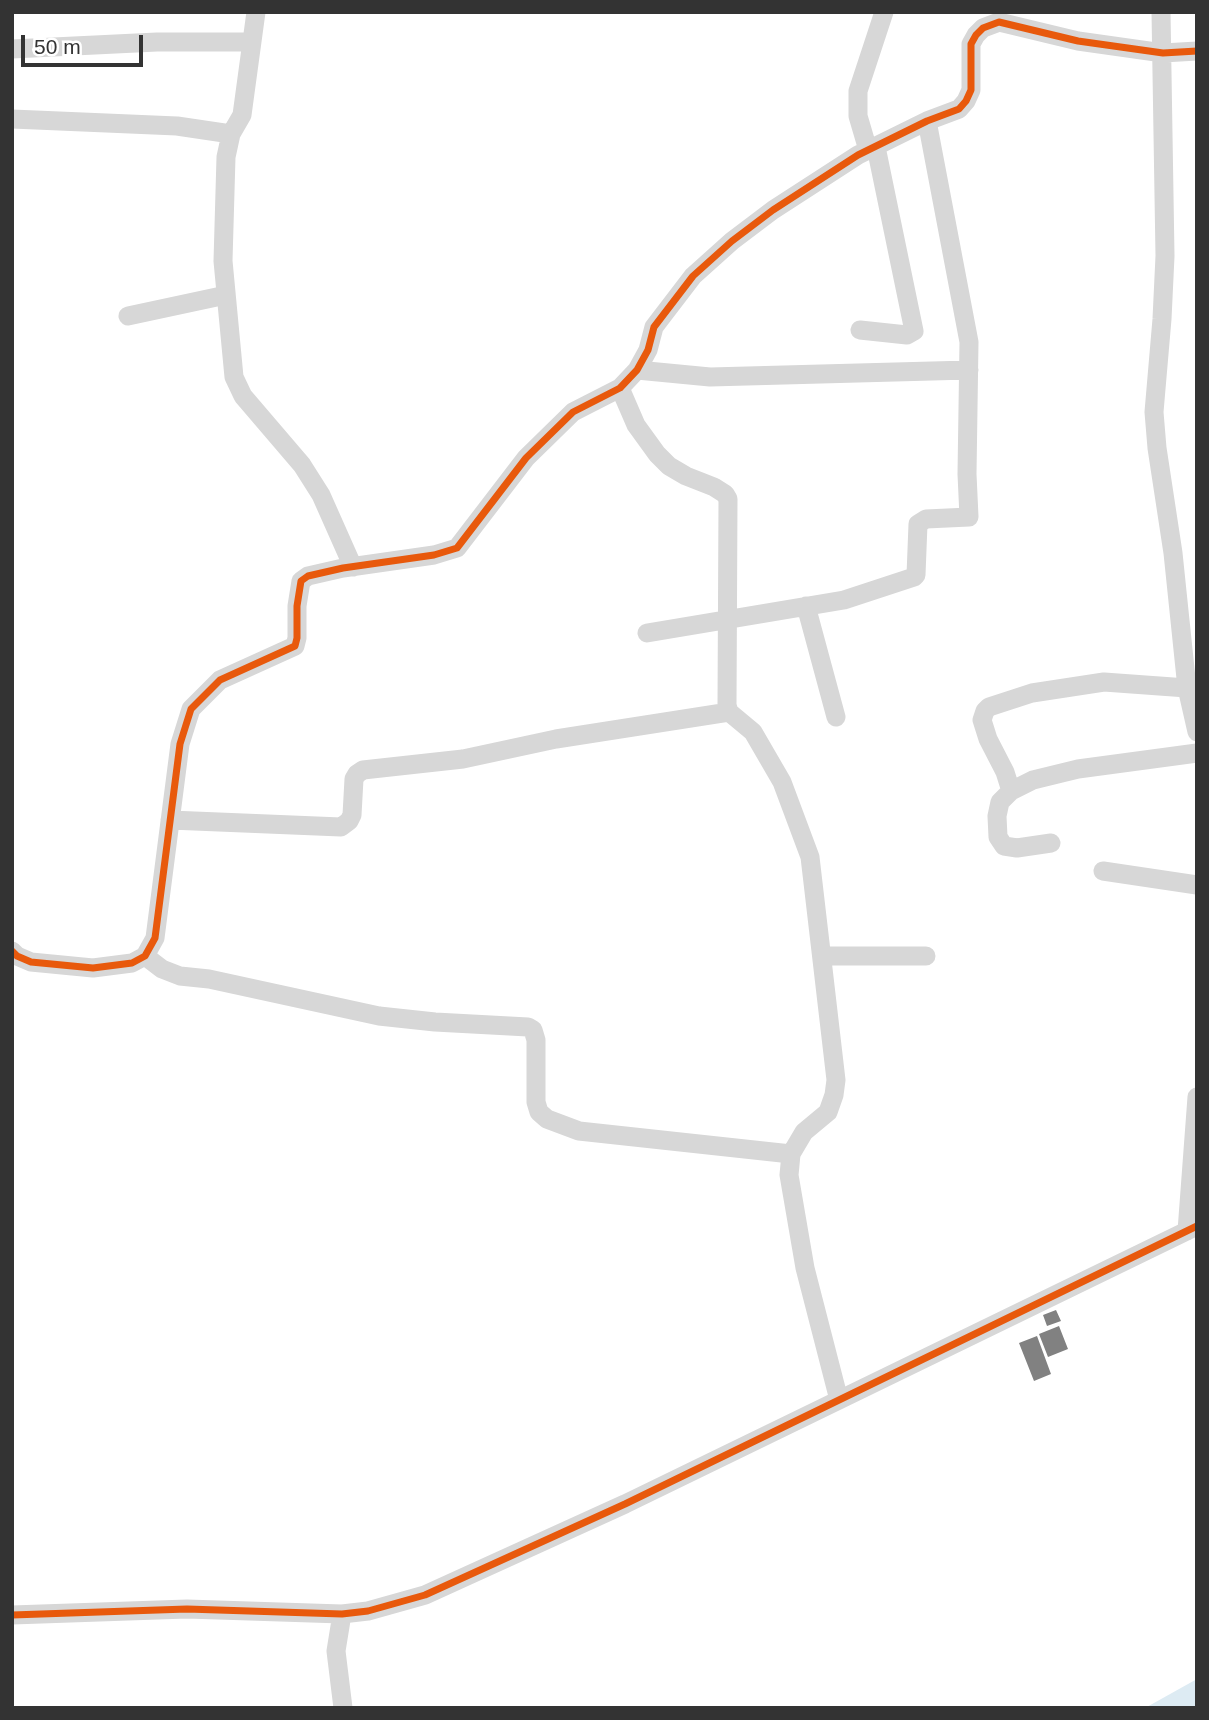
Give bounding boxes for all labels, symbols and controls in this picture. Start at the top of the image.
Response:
scale bar [24,21,147,65]
text: 50 m [34,35,81,58]

